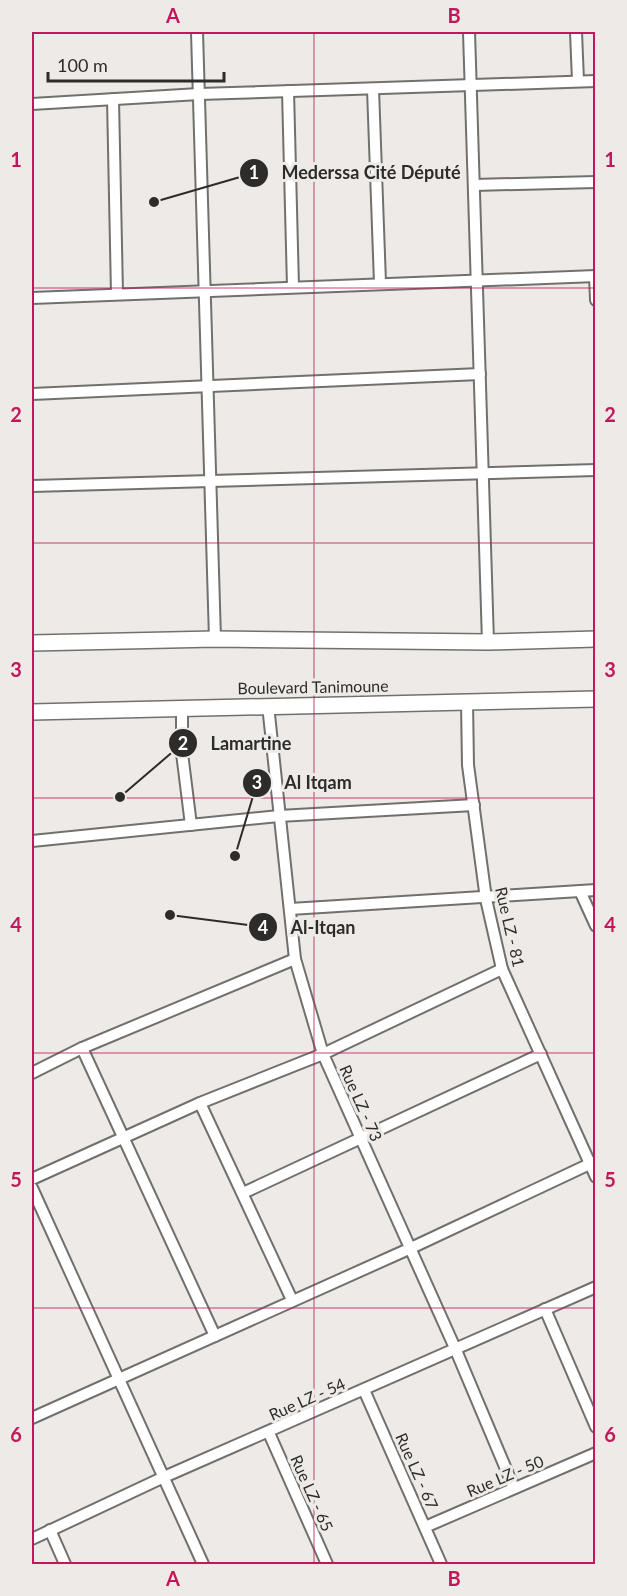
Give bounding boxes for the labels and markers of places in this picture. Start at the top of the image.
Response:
callout: Mederssa Cité Député [239,155,472,191]
callout: Lamartine [168,725,303,761]
callout: Al Itqam [242,765,363,801]
callout: Al-Itqan [248,909,367,945]

